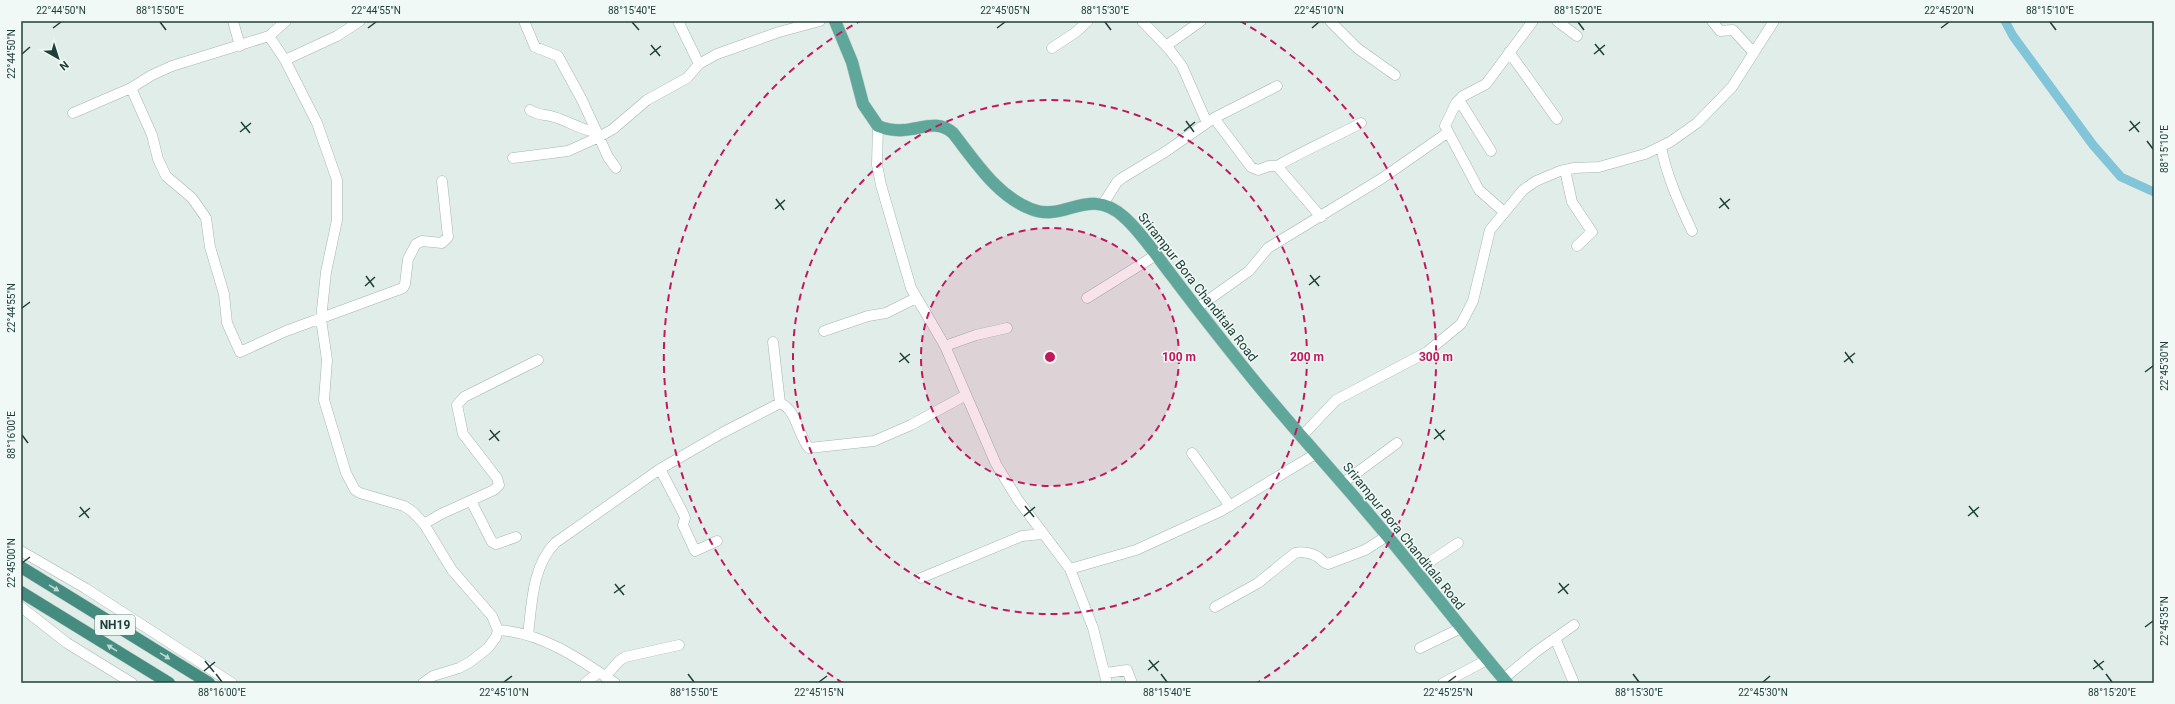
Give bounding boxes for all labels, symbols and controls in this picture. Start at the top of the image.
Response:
text: 22°44'50"N [36,5,86,16]
text: 88°15'50"E [136,5,184,16]
text: 22°44'55"N [351,5,401,16]
text: 88°15'40"E [608,5,656,16]
text: 22°45'05"N [980,5,1030,16]
text: 88°15'30"E [1081,5,1129,16]
text: 22°45'10"N [1294,5,1344,16]
text: 88°15'20"E [1554,5,1602,16]
text: 22°45'20"N [1924,5,1974,16]
text: 88°15'10"E [2026,5,2074,16]
text: 22°44'50"N [6,29,17,79]
north arrow [38,38,78,78]
text: N [57,58,71,73]
text: 88°15'10"E [2159,125,2170,173]
street label: Srirampur Bora Chanditala Road [1135,210,1261,364]
text: 22°44'55"N [6,283,17,333]
text: 22°45'30"N [2159,341,2170,391]
centre of rings [1043,350,1057,364]
text: 100 m [1162,350,1196,364]
text: 200 m [1290,350,1324,364]
text: 300 m [1419,350,1453,364]
text: 88°16'00"E [6,411,17,459]
street label: Srirampur Bora Chanditala Road [1340,459,1468,613]
text: 22°45'00"N [6,538,17,588]
one-way arrow [48,584,60,591]
text: 22°45'35"N [2159,596,2170,646]
road number: NH19 [95,615,135,635]
one-way arrow [107,644,117,652]
one-way arrow [160,652,170,660]
text: 88°16'00"E [198,687,246,698]
text: 22°45'10"N [479,687,529,698]
text: 88°15'50"E [670,687,718,698]
text: 22°45'15"N [794,687,844,698]
text: 88°15'40"E [1143,687,1191,698]
text: 22°45'25"N [1423,687,1473,698]
text: 88°15'30"E [1615,687,1663,698]
text: 22°45'30"N [1738,687,1788,698]
text: 88°15'20"E [2088,687,2136,698]

